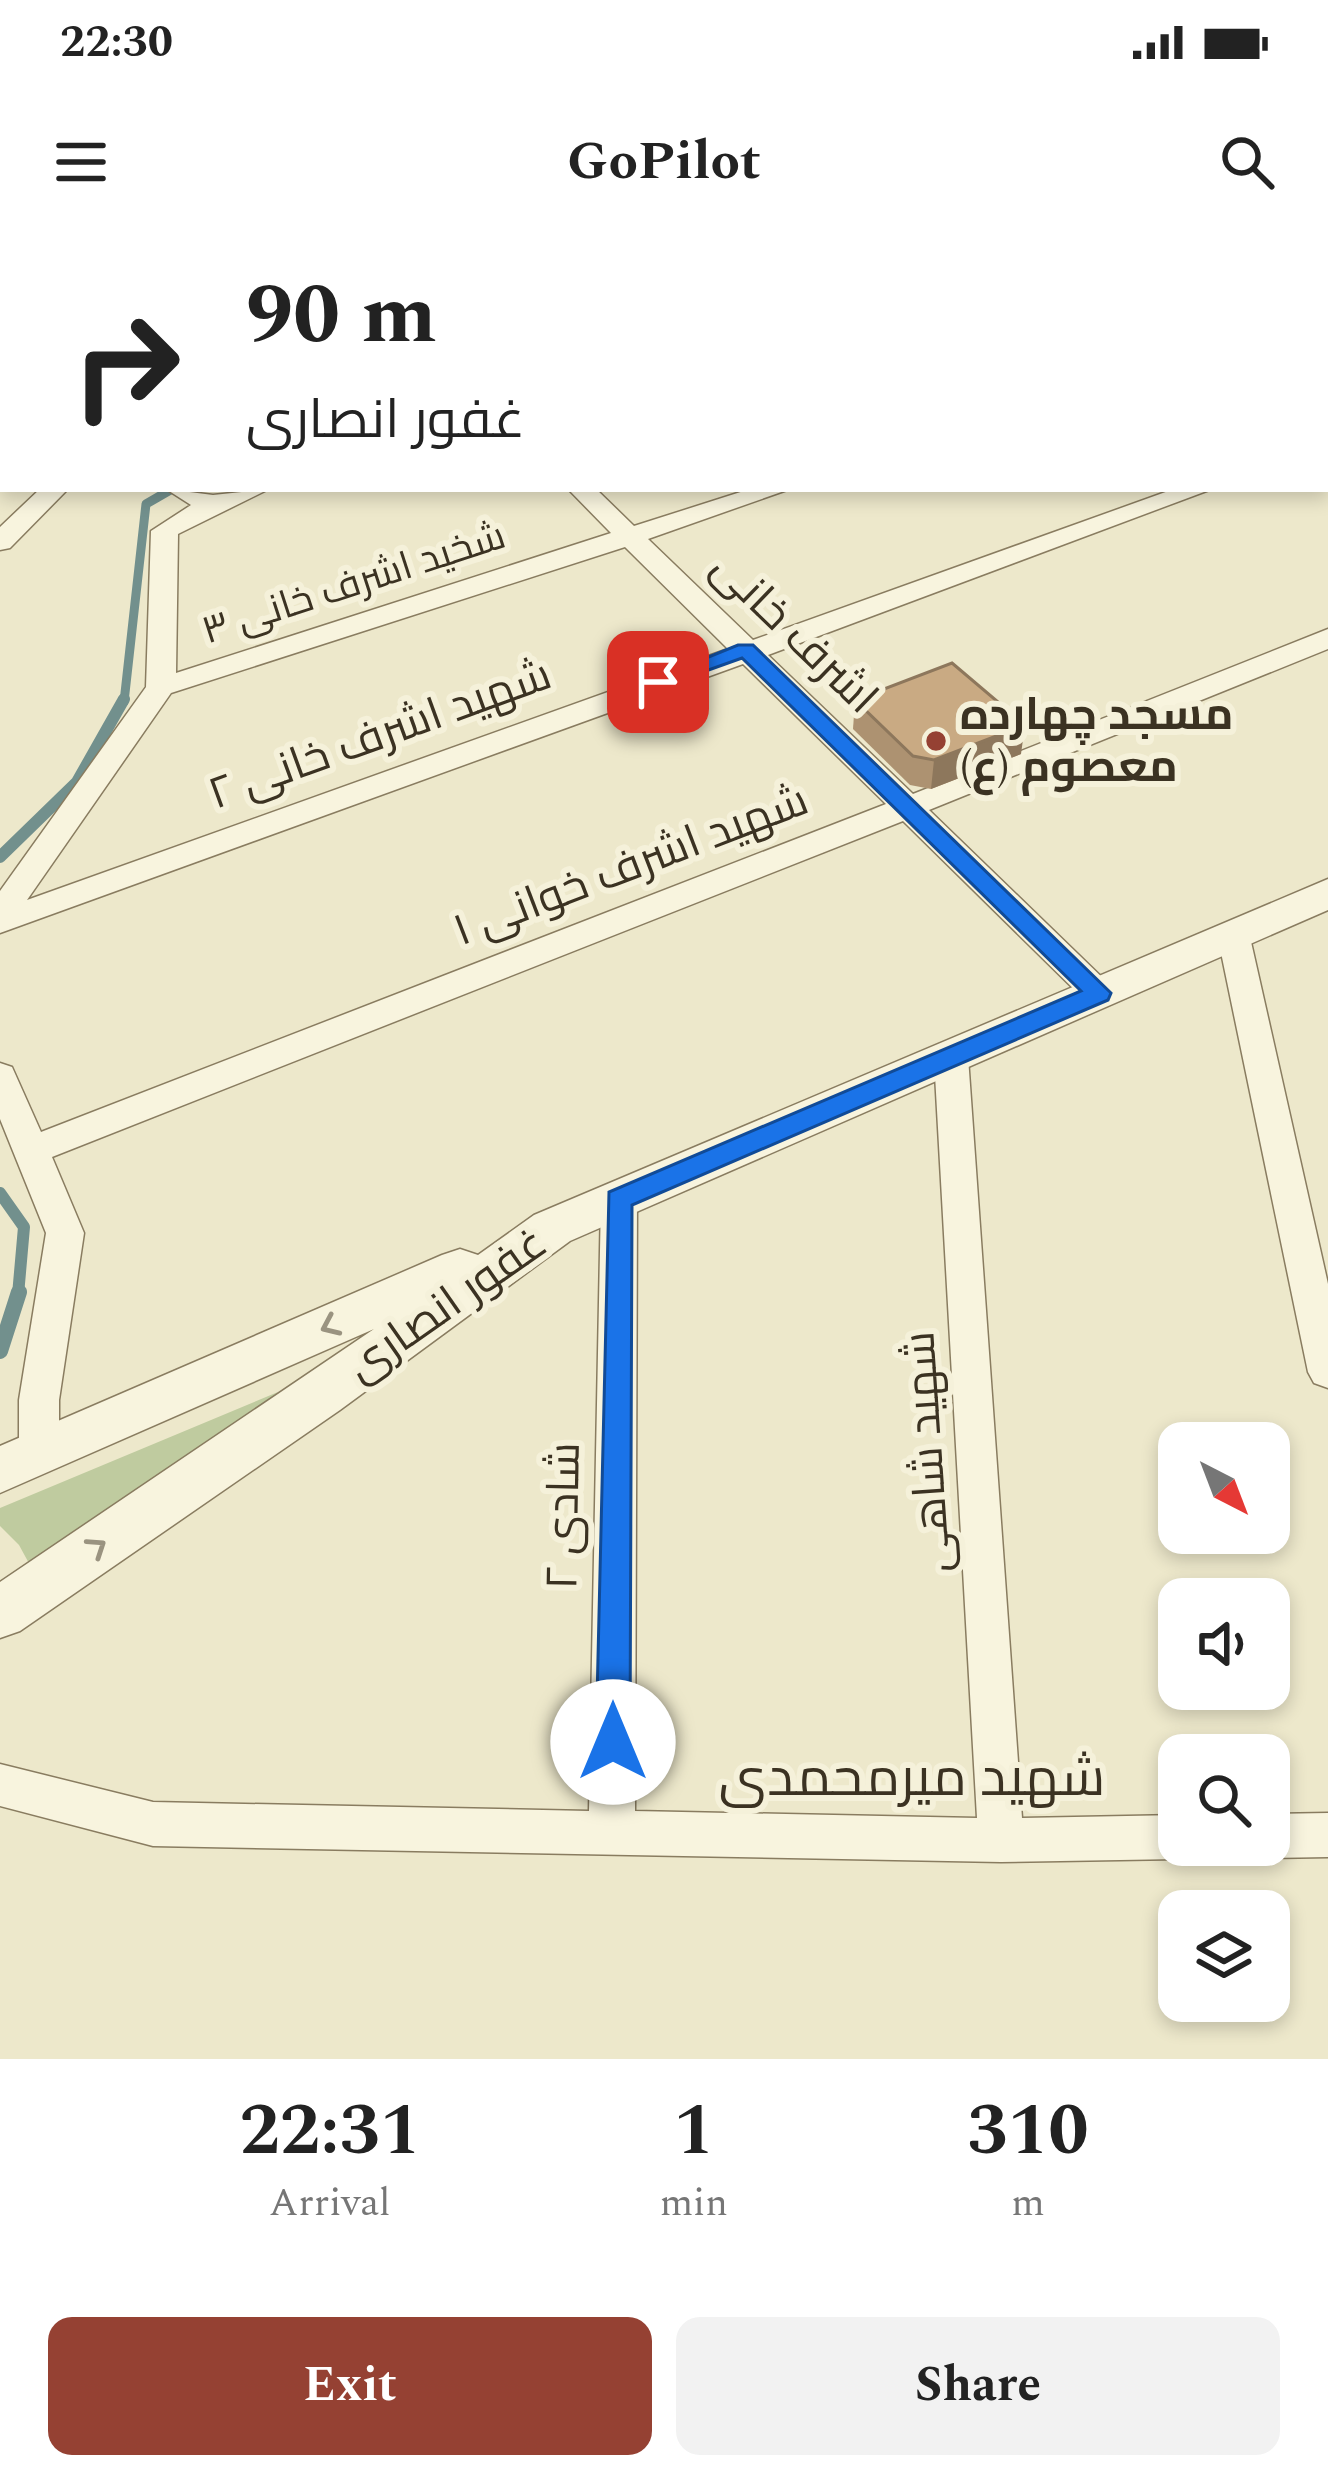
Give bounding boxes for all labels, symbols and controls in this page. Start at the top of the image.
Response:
text: 22:30 [60,8,173,77]
text: GoPilot [567,121,761,203]
icon: menu [48,129,114,195]
icon: search [1214,129,1280,195]
text: 90 m [246,252,437,380]
icon: right [48,288,204,444]
text: غفور انصاری [246,380,525,462]
street label: شخید اشرف خانی ۳ [195,507,513,661]
street label: اشرف خانی [695,535,893,731]
pin [607,631,709,733]
street label: شهید اشرف خانی ۲ [199,641,561,829]
icon: arrive [625,649,691,715]
place label: مسجد چهارده معصوم (ع) [960,681,1234,802]
marker: مسجد چهارده معصوم (ع) [923,728,949,754]
street label: شهید اشرف خوانی ۱ [443,767,819,965]
street label: غفور انصاری [332,1210,562,1400]
one-way arrow [320,1312,342,1336]
street label: شهید شاهی [885,1329,971,1575]
north arrow [1158,1422,1290,1554]
map controls [1158,1422,1290,2022]
street label: شادی ۲ [528,1442,600,1590]
one-way arrow [83,1539,105,1561]
button: sound [1158,1578,1290,1710]
position arrow [550,1679,676,1805]
button: search [1158,1734,1290,1866]
street label: شهید میرمحمدی [719,1738,1105,1820]
button: layers [1158,1890,1290,2022]
text: 22:31 [239,2077,420,2186]
text: 1 [674,2077,714,2186]
text: 310 [967,2077,1089,2186]
text: Arrival [269,2174,391,2233]
text: min [660,2174,728,2233]
text: m [1011,2174,1045,2233]
button: Exit [48,2317,652,2455]
button: Share [676,2317,1280,2455]

